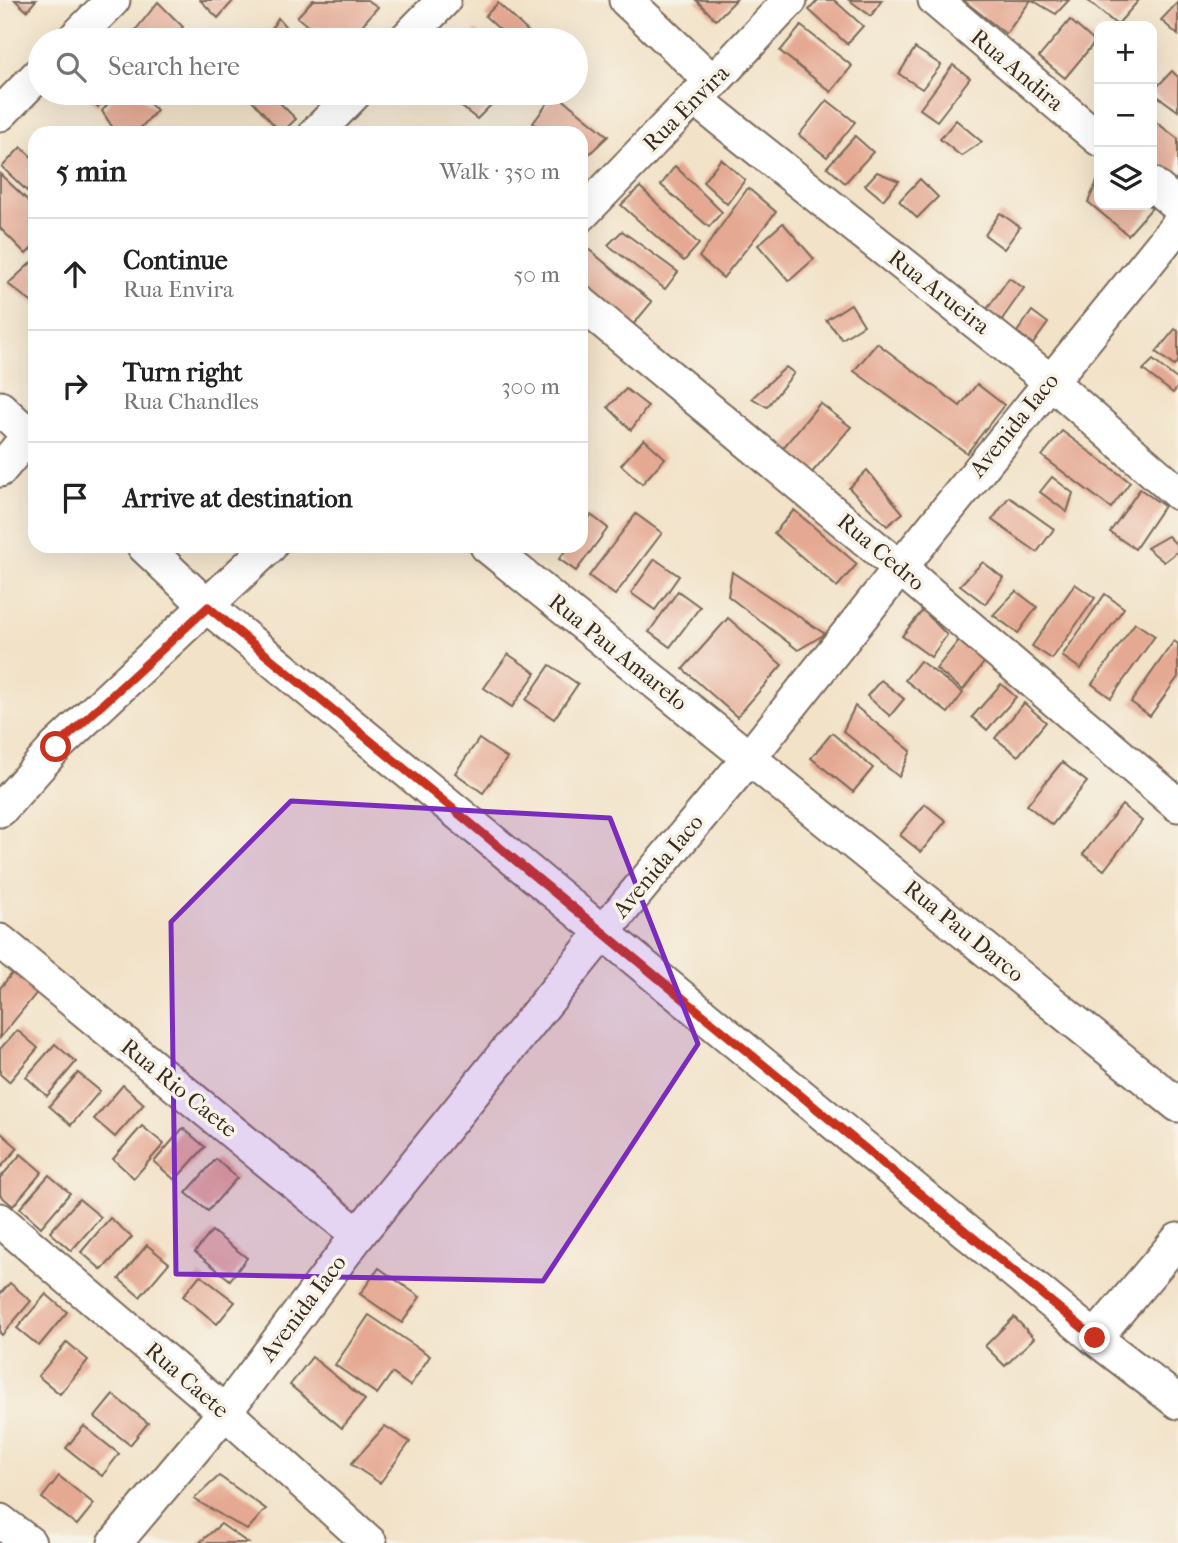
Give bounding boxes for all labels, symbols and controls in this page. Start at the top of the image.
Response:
map controls [1094,21,1157,210]
button: + [1094,21,1157,84]
street label: Rua Andira [965,23,1069,117]
search box [28,28,588,105]
icon: search [52,48,90,86]
text: Search here [108,51,240,82]
street label: Rua Envira [637,59,735,157]
button: − [1094,84,1157,147]
button: layers [1094,147,1157,210]
text: 5 min [56,154,127,189]
text: Walk · 350 m [440,158,560,185]
street label: Rua Arueira [883,244,995,340]
text: Continue [123,245,228,276]
icon: ahead [56,255,94,293]
text: 50 m [513,261,560,288]
text: Rua Envira [123,276,234,303]
text: Turn right [123,357,243,388]
icon: right [56,367,94,405]
street label: Avenida Iaco [963,367,1064,483]
text: 300 m [501,373,560,400]
text: Rua Chandles [123,388,259,415]
icon: arrive [56,479,94,517]
text: Arrive at destination [123,483,353,514]
street label: Rua Cedro [832,508,930,596]
street label: Rua Pau Amarelo [543,588,693,716]
route start [40,731,71,762]
street label: Avenida Iaco [606,809,709,924]
street label: Rua Pau Darco [898,874,1030,988]
street label: Rua Rio Caete [115,1033,243,1143]
street label: Avenida Iaco [254,1249,352,1367]
route end [1079,1322,1110,1353]
street label: Rua Caete [140,1336,234,1424]

